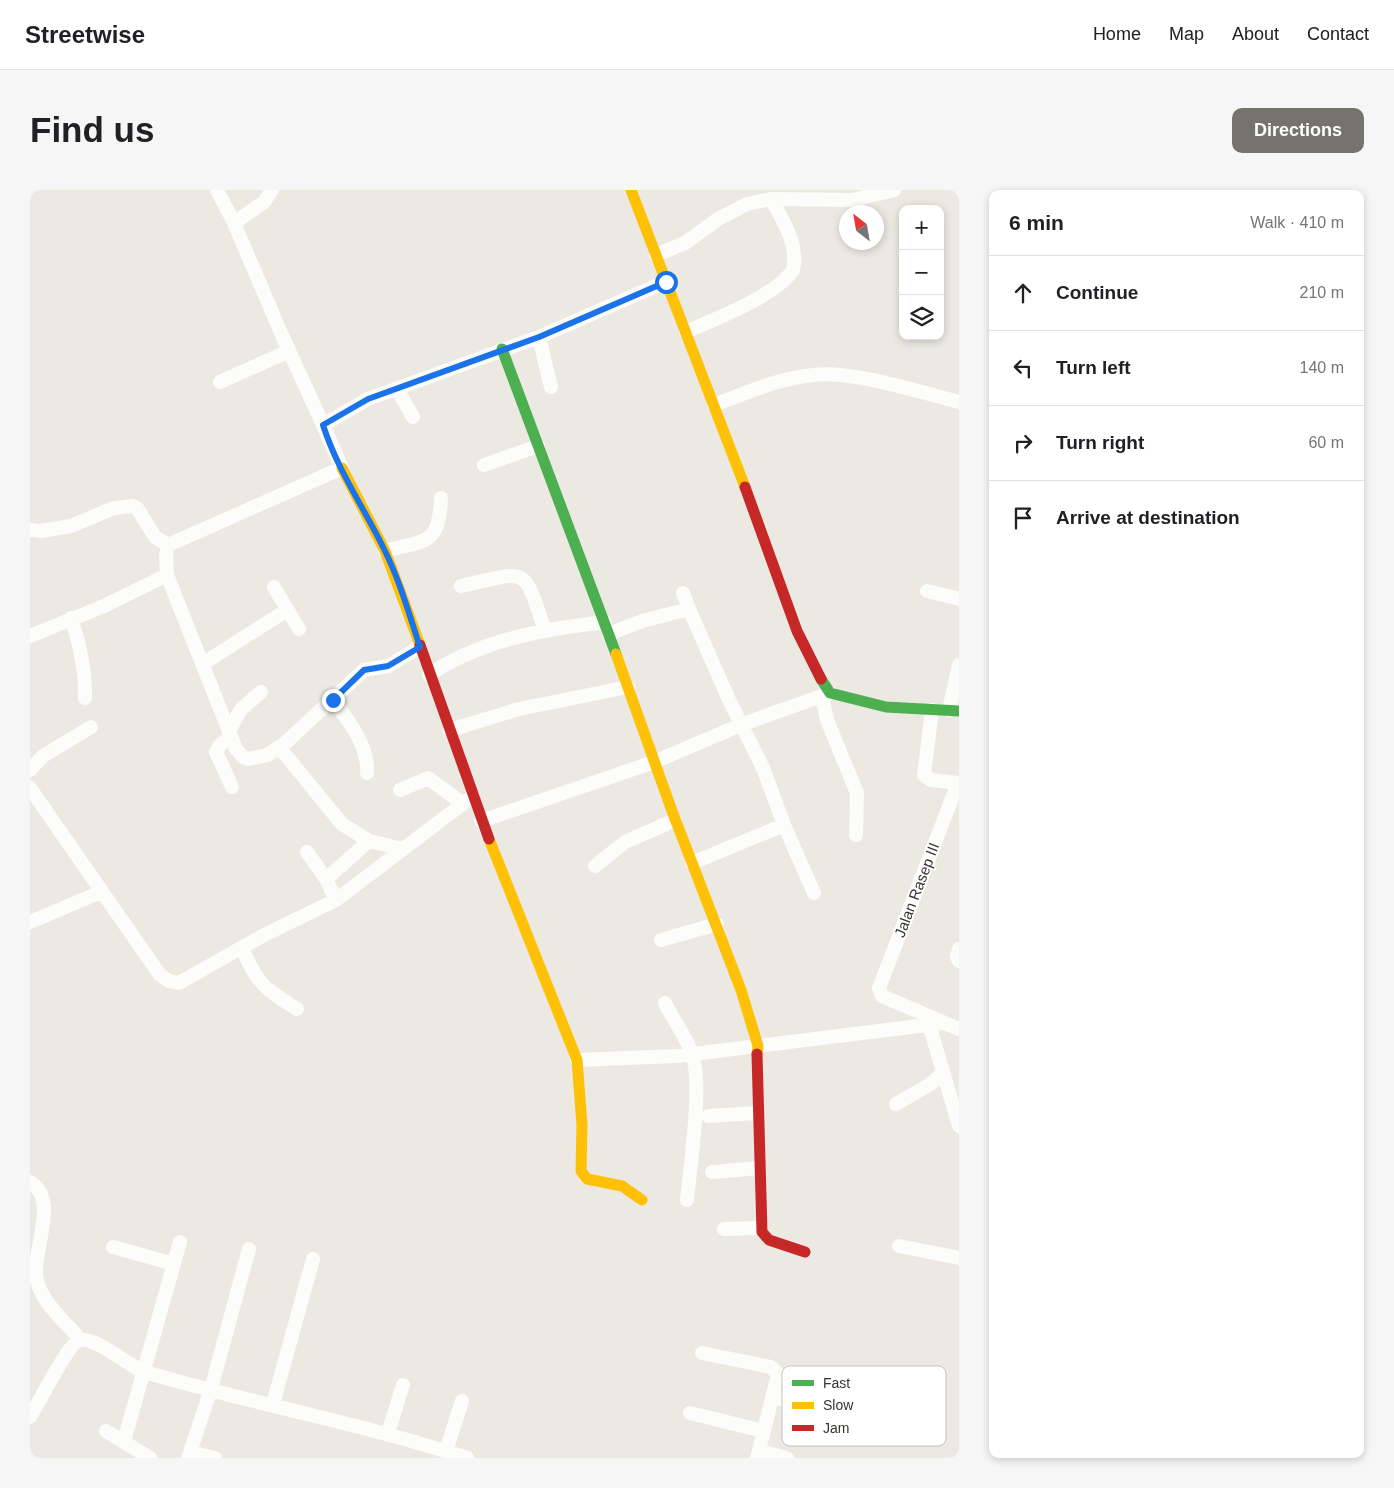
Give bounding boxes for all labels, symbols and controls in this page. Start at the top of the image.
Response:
text: Streetwise [25,21,145,48]
text: Home [1093,24,1141,44]
text: Map [1169,24,1204,44]
text: About [1232,24,1279,44]
text: Contact [1307,24,1369,44]
button: Directions [1232,108,1364,153]
text: Find us [30,110,154,149]
north arrow [839,205,884,250]
map controls [899,205,944,340]
button: + [899,205,944,250]
text: 6 min [1009,211,1064,234]
text: Walk · 410 m [1250,214,1344,231]
button: − [899,250,944,295]
route start [655,271,678,294]
icon: ahead [1009,279,1037,307]
text: Continue [1056,282,1138,303]
text: 210 m [1300,284,1344,301]
button: layers [899,295,944,340]
icon: left [1009,354,1037,382]
text: Turn left [1056,357,1131,378]
text: 140 m [1300,359,1344,376]
icon: right [1009,429,1037,457]
text: Turn right [1056,432,1144,453]
text: 60 m [1308,434,1344,451]
icon: arrive [1009,504,1037,532]
text: Arrive at destination [1056,507,1240,528]
route end [322,689,345,712]
street label: Jalan Rasep III [891,840,942,940]
legend [782,1366,946,1446]
text: Fast [823,1375,850,1391]
text: Slow [823,1397,854,1413]
text: Jam [823,1420,849,1436]

